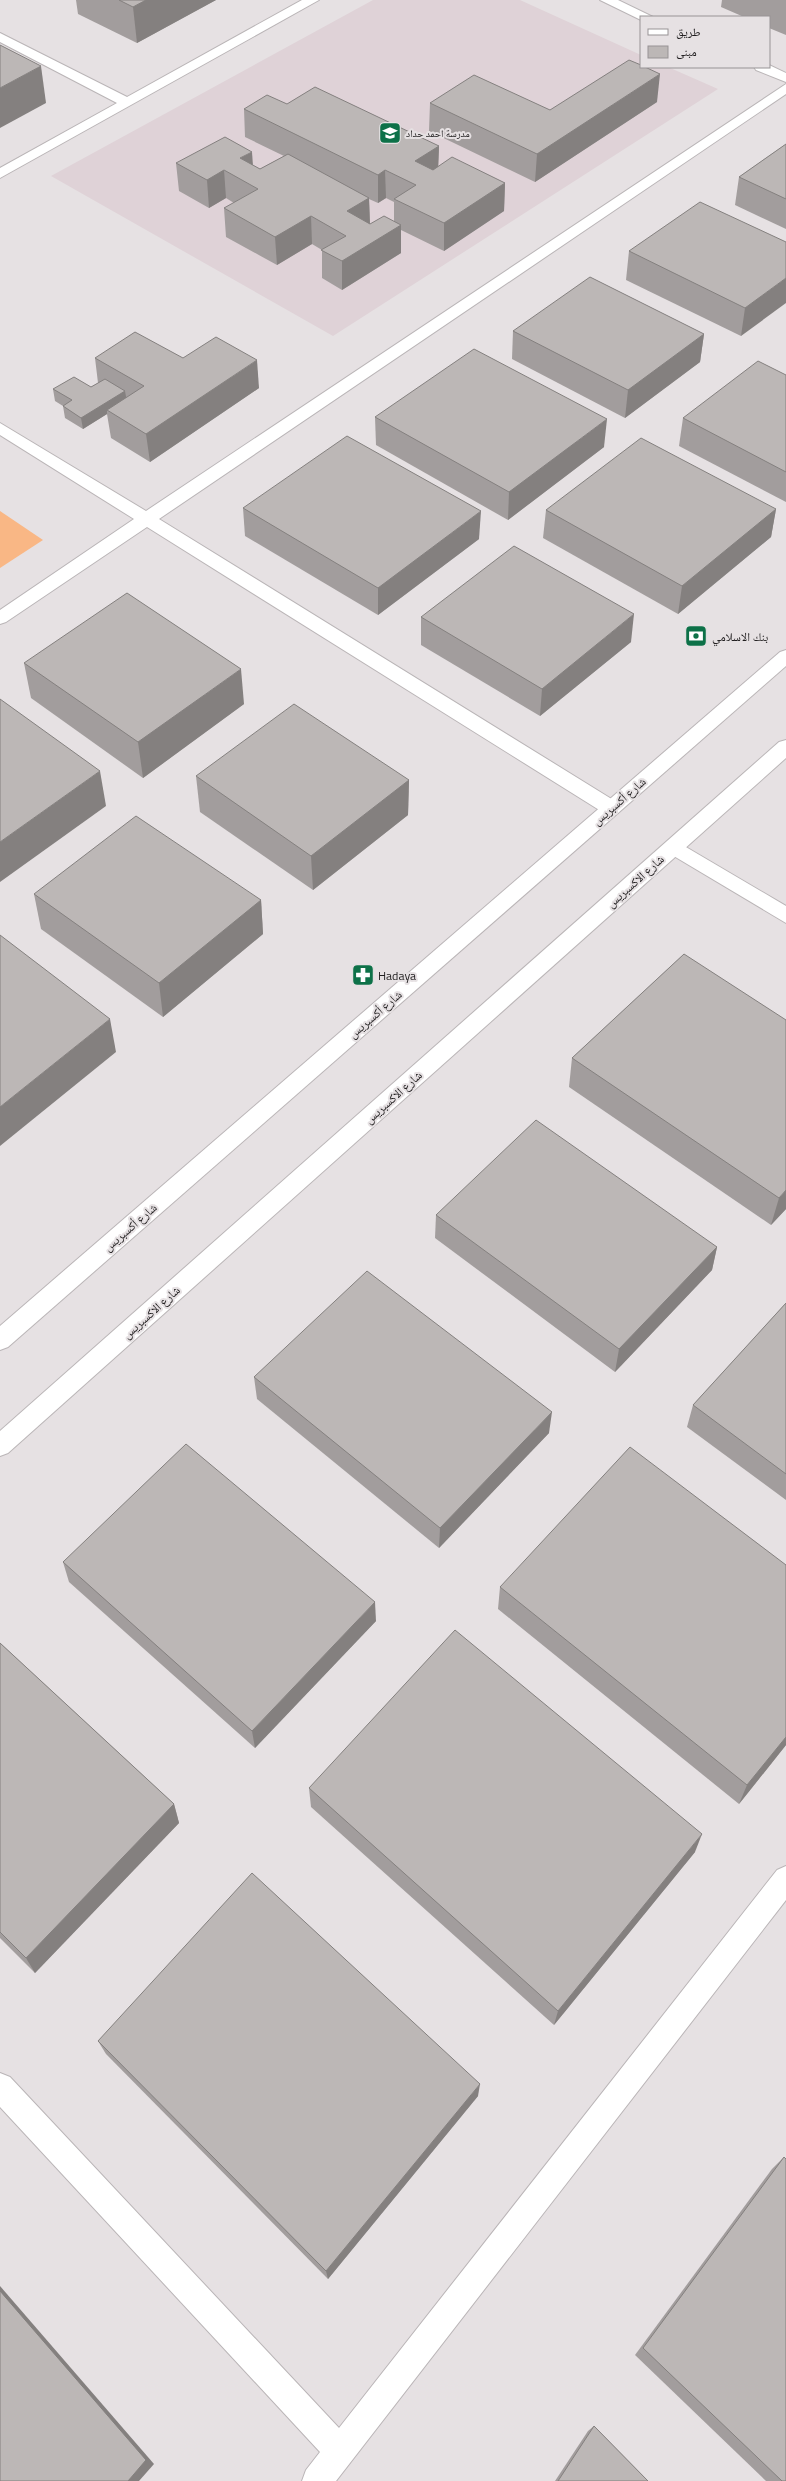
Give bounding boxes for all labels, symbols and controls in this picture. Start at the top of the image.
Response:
legend [640,16,770,68]
text: طريق [676,22,701,41]
text: مبنى [676,42,697,61]
school or university icon: مدرسة احمد حداد [377,120,403,146]
place label: مدرسة احمد حداد [406,126,470,141]
bank icon: بنك الاسلامي [683,623,709,649]
place label: بنك الاسلامي [712,627,768,647]
street label: شارع أكسبريس [588,772,650,830]
street label: شارع الاكسبريس [602,850,668,912]
pharmacy icon: Hadaya [350,962,376,988]
place label: Hadaya [378,966,416,985]
street label: شارع أكسبريس [344,985,406,1043]
street label: شارع الاكسبريس [360,1066,426,1128]
street label: شارع أكسبريس [99,1198,161,1256]
street label: شارع الاكسبريس [118,1281,184,1343]

